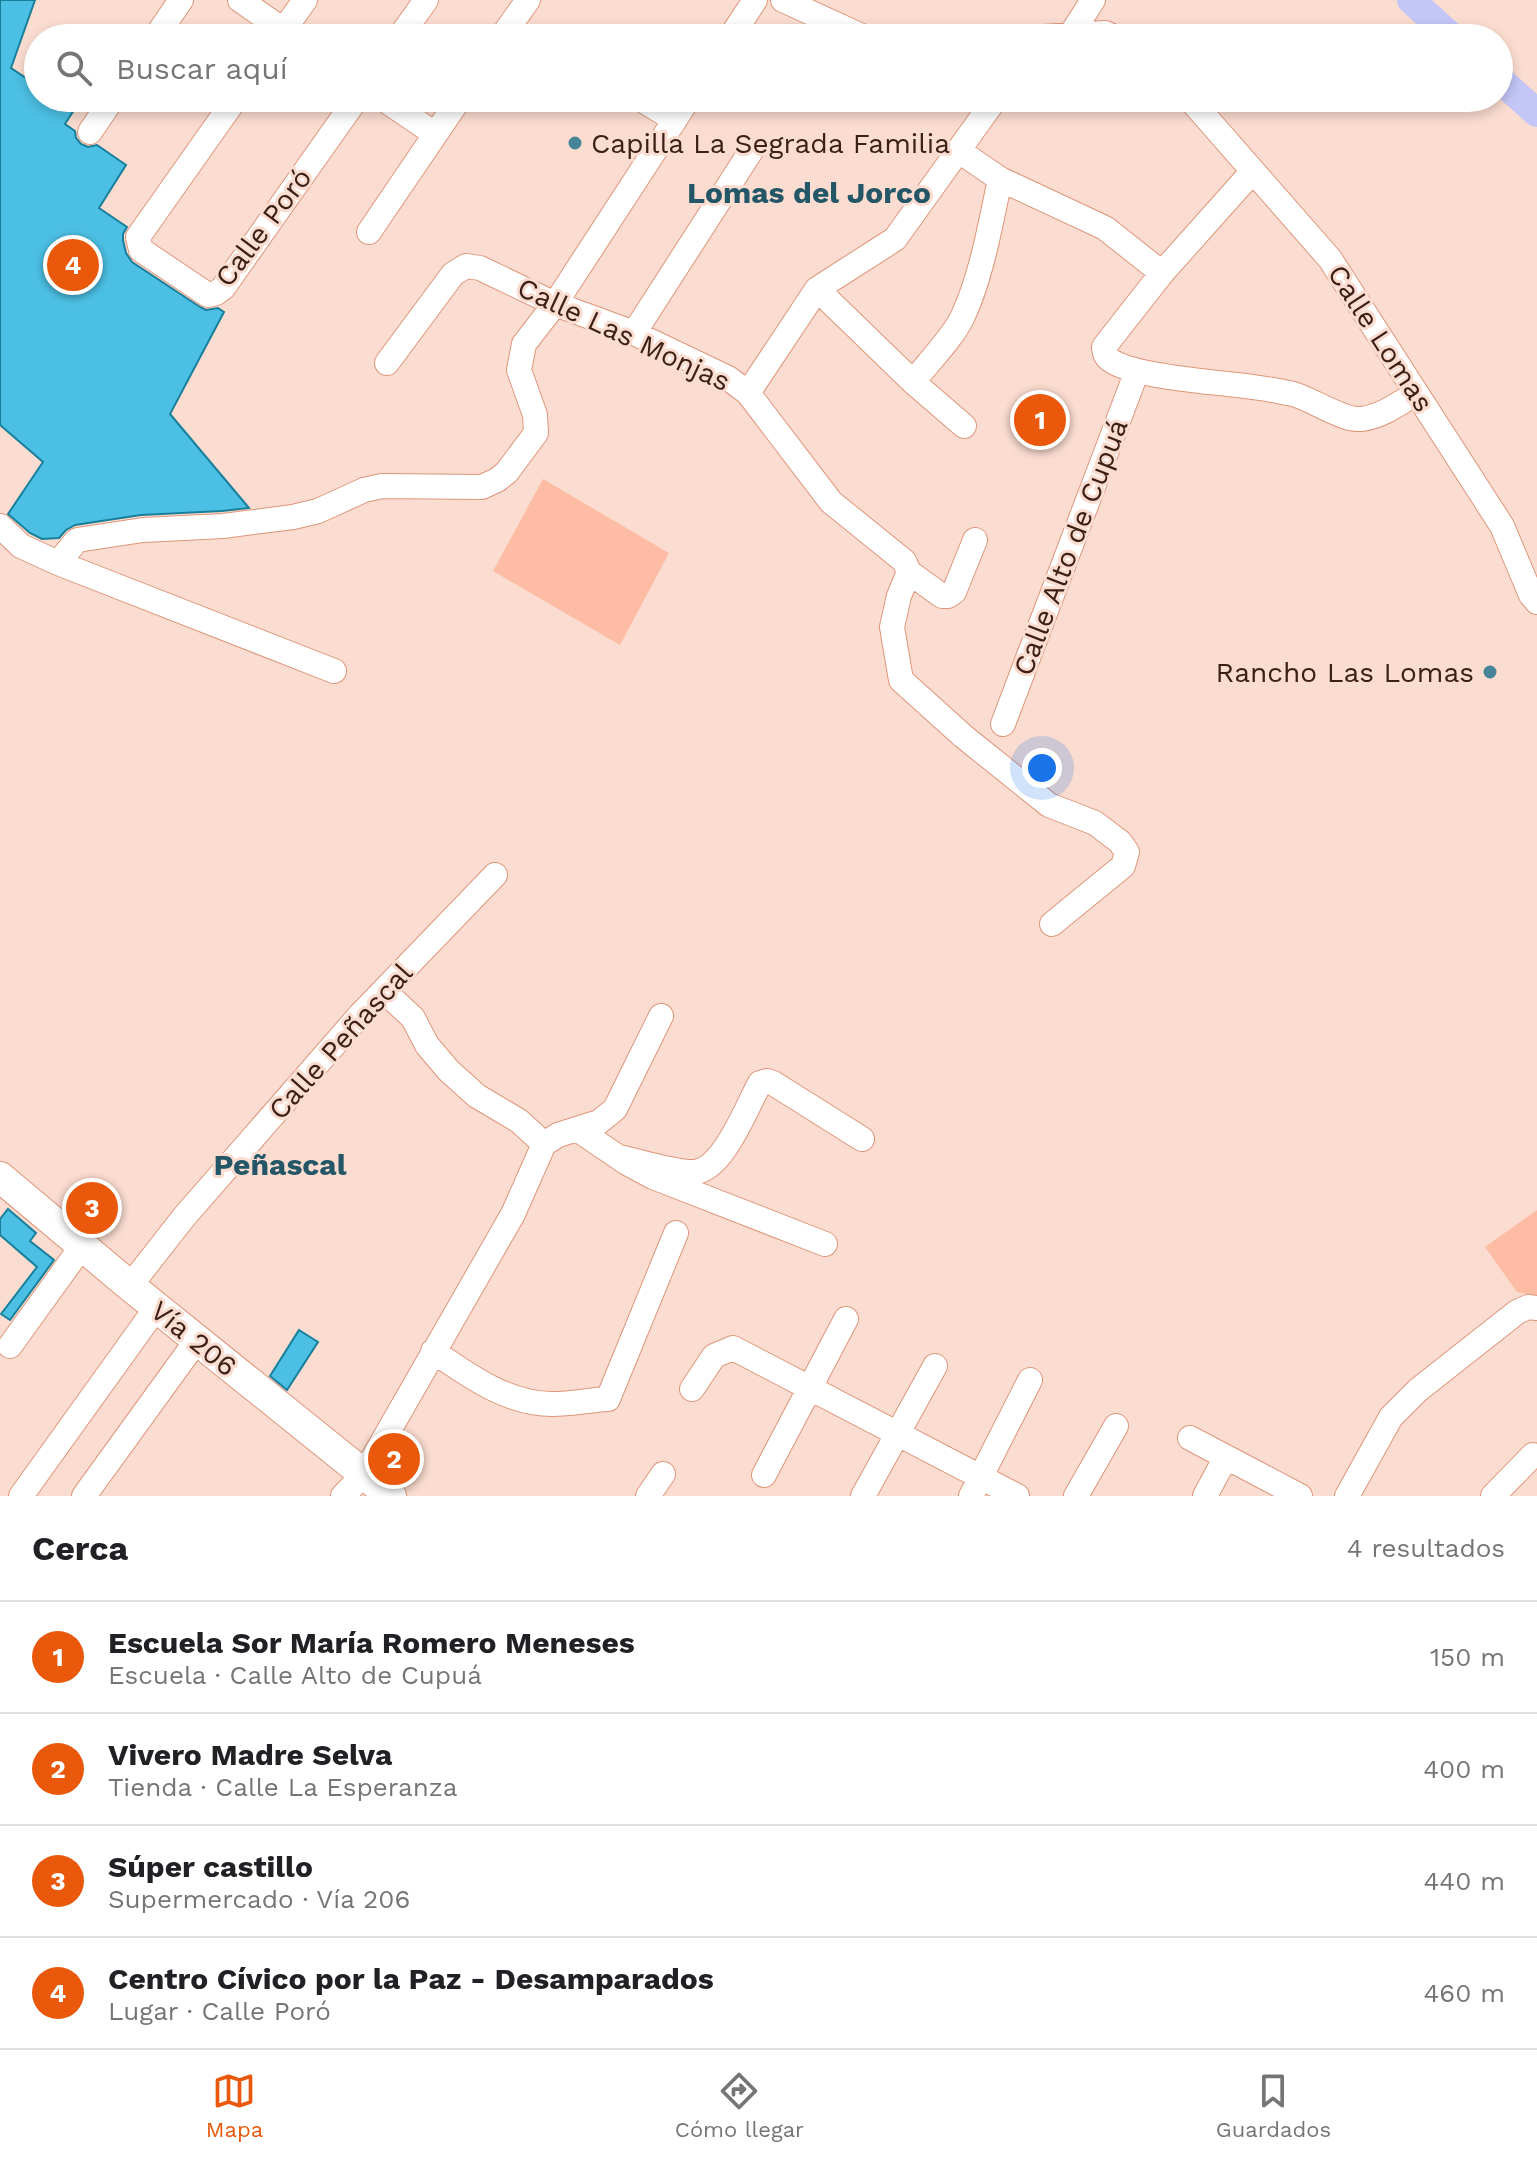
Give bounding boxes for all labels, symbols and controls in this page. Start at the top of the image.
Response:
search box [24,24,1513,112]
icon: search [52,46,96,90]
text: Buscar aquí [116,51,288,86]
place label: Capilla La Segrada Familia [591,127,950,160]
marker: Capilla La Segrada Familia [566,134,584,152]
street label: Calle Poró [208,162,318,293]
district label: Lomas del Jorco [687,175,931,210]
pin: 4 [47,235,99,295]
street label: Calle Lomas [1321,259,1440,418]
street label: Calle Las Monjas [512,271,735,398]
pin: 1 [1014,390,1066,450]
street label: Calle Alto de Cupuá [1006,414,1135,680]
place label: Rancho Las Lomas [1216,656,1474,689]
marker: Rancho Las Lomas [1481,663,1499,681]
your location [1022,748,1062,788]
street label: Calle Peñascal [262,956,419,1126]
district label: Peñascal [213,1147,347,1182]
pin: 3 [66,1178,118,1238]
street label: Vía 206 [144,1294,243,1383]
pin: 2 [368,1429,420,1489]
text: Cerca [32,1528,128,1568]
text: 4 resultados [1347,1533,1505,1563]
text: Escuela Sor María Romero Meneses [108,1625,635,1660]
text: 1 [52,1642,64,1672]
text: 150 m [1430,1642,1505,1672]
text: Escuela · Calle Alto de Cupuá [108,1660,482,1690]
text: Vivero Madre Selva [108,1737,392,1772]
text: 2 [50,1754,66,1784]
text: 400 m [1423,1754,1505,1784]
text: Tienda · Calle La Esperanza [108,1772,457,1802]
text: Súper castillo [108,1849,313,1884]
text: 3 [50,1866,66,1896]
text: 440 m [1423,1866,1505,1896]
text: Supermercado · Vía 206 [108,1884,410,1914]
text: Centro Cívico por la Paz - Desamparados [108,1961,714,1996]
text: 4 [50,1978,66,2008]
text: 460 m [1423,1978,1505,2008]
text: Lugar · Calle Poró [108,1996,331,2026]
tab: Mapa [206,2069,263,2142]
tab: Cómo llegar [675,2069,804,2142]
tab: Guardados [1216,2069,1331,2142]

